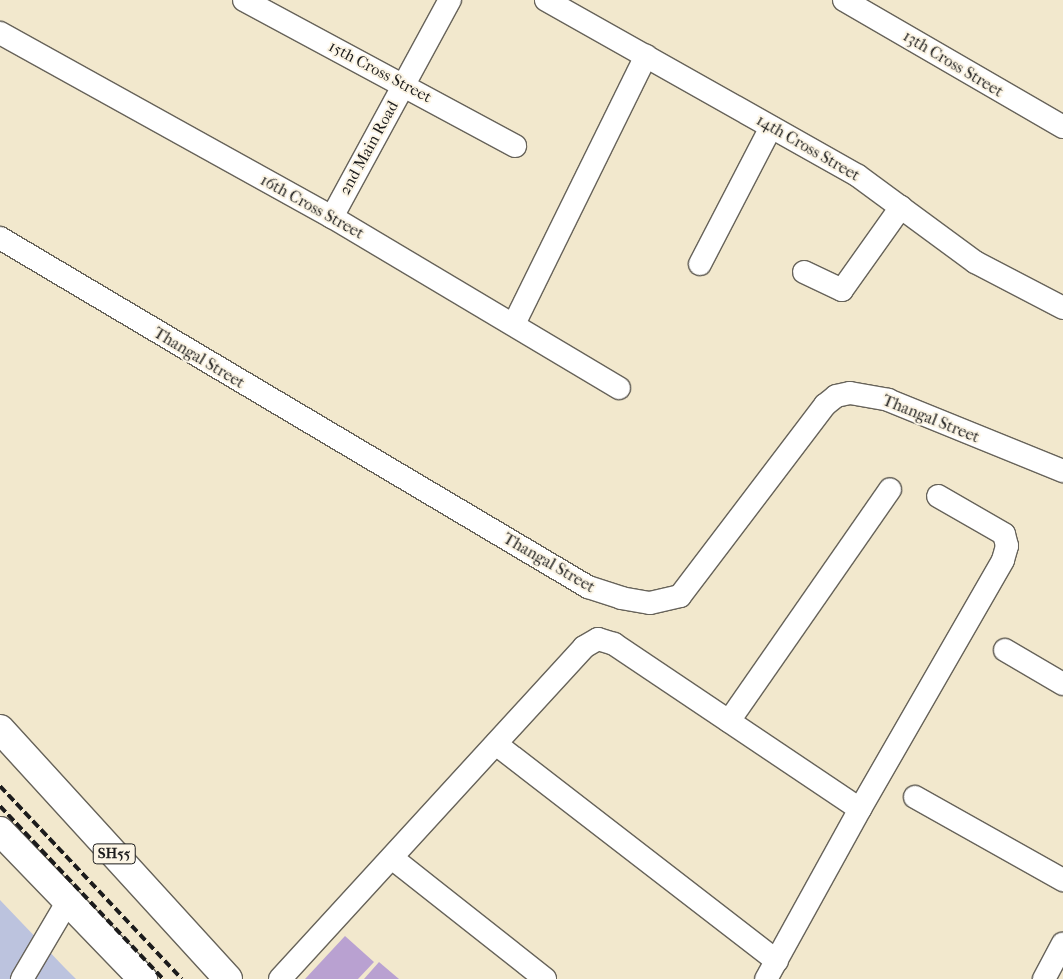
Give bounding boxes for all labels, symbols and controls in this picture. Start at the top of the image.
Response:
street label: 13th Cross Street [899,27,1007,101]
street label: 15th Cross Street [325,37,435,107]
street label: 2nd Main Road [335,98,403,198]
street label: 14th Cross Street [753,111,863,185]
street label: 16th Cross Street [257,171,367,243]
street label: Thangal Street [150,323,248,393]
street label: Thangal Street [880,391,982,447]
street label: Thangal Street [500,529,598,597]
road number: SH55 [92,842,136,866]

